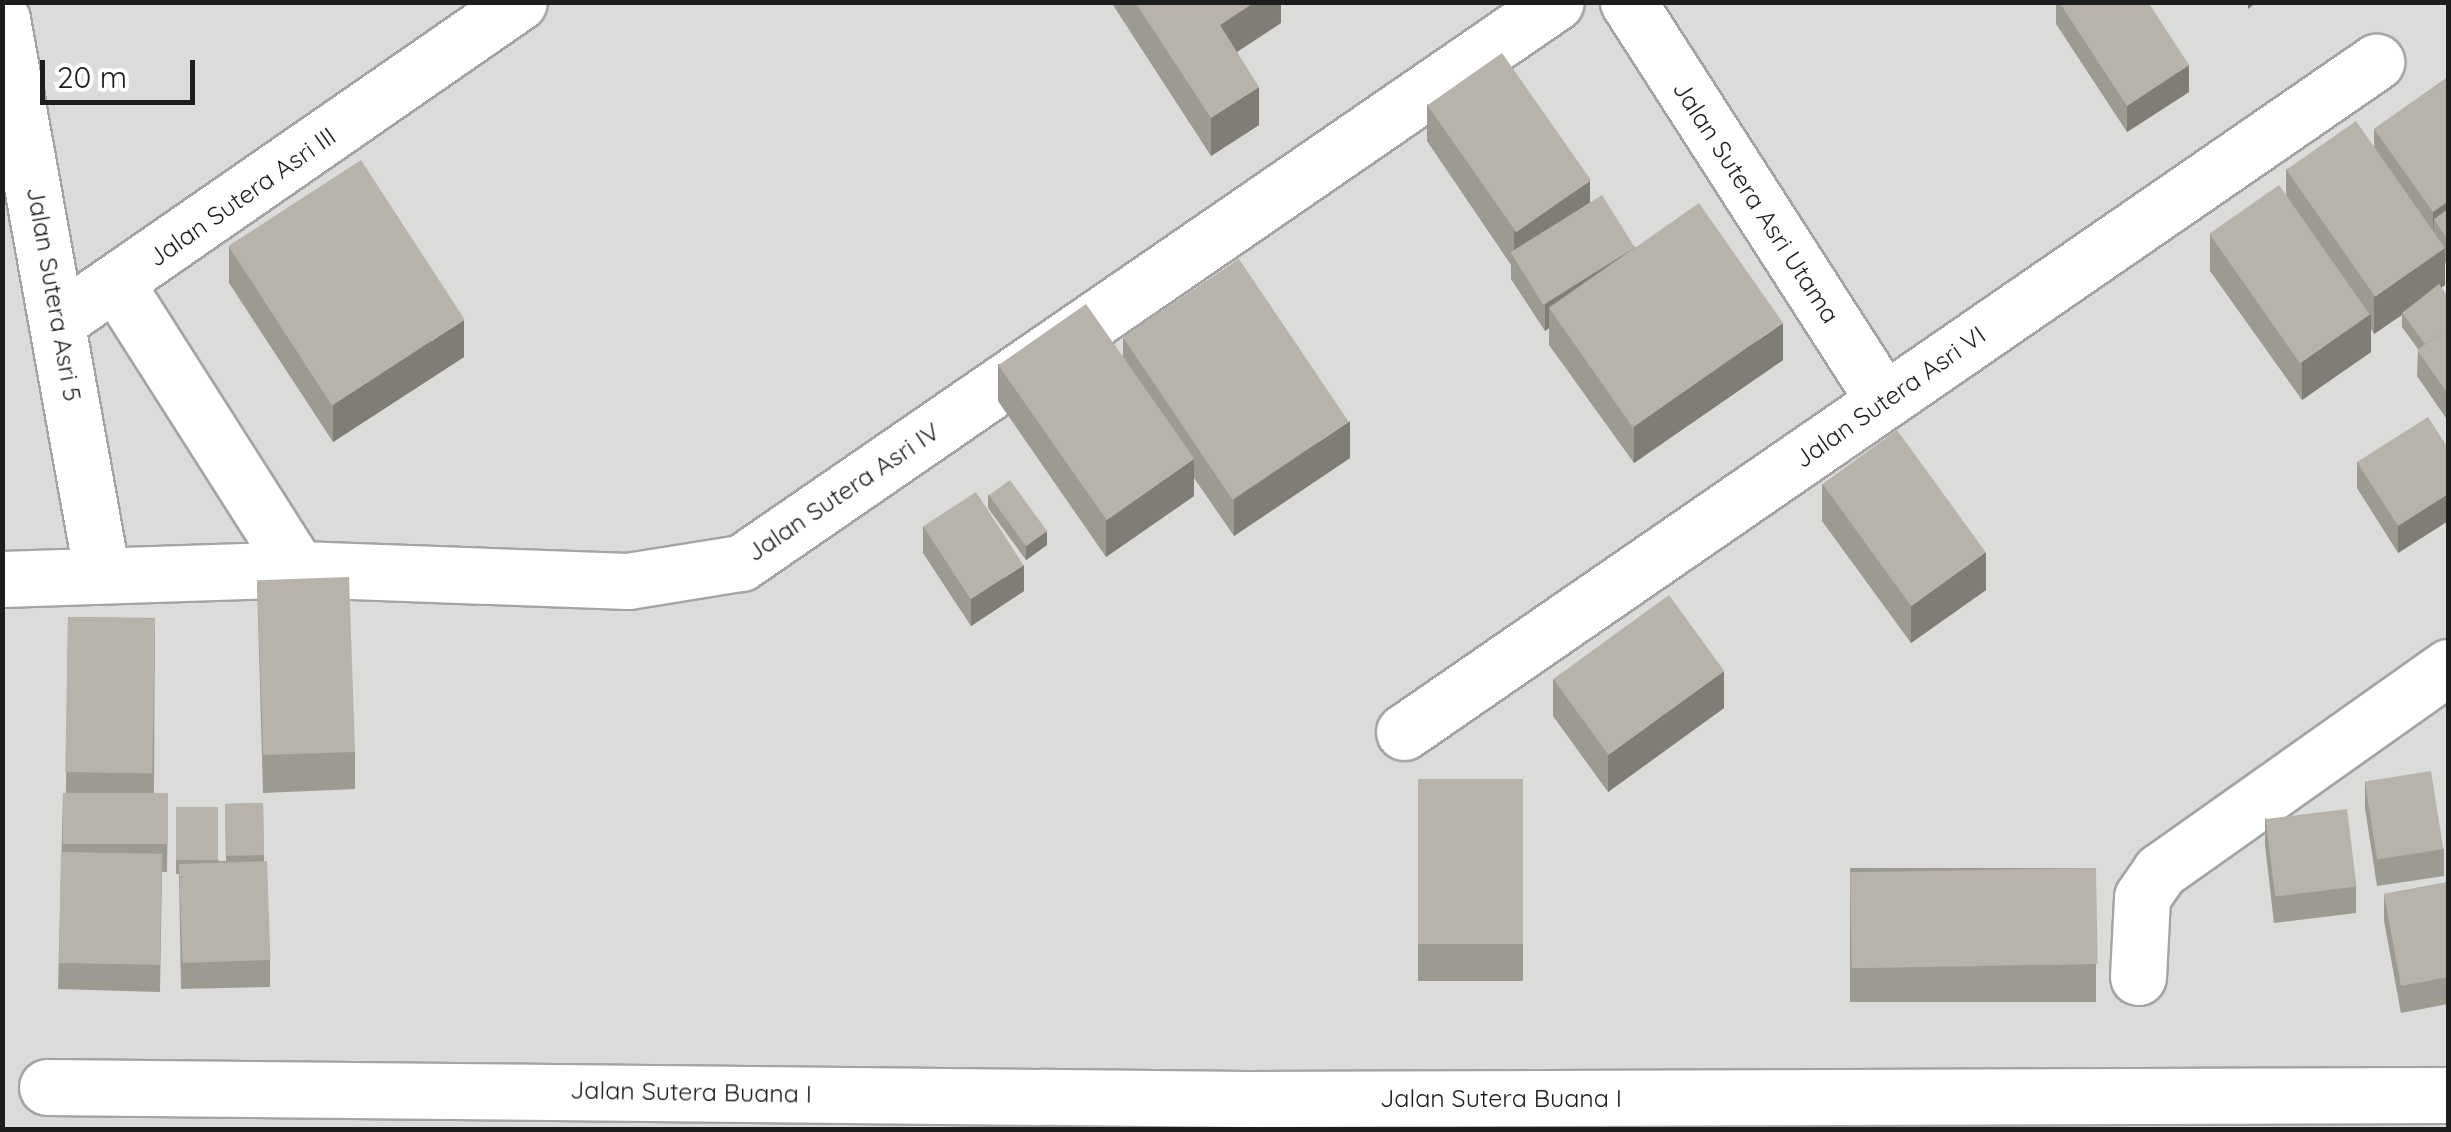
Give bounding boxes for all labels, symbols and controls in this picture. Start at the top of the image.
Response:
scale bar [45,40,200,102]
text: 20 m [57,58,127,96]
street label: Jalan Sutera Asri Utama [1666,75,1846,329]
street label: Jalan Sutera Asri III [142,121,342,273]
street label: Jalan Sutera Asri 5 [20,185,88,403]
street label: Jalan Sutera Asri VI [1789,320,1991,474]
street label: Jalan Sutera Asri IV [741,416,945,568]
street label: Jalan Sutera Buana I [570,1075,812,1109]
street label: Jalan Sutera Buana I [1380,1083,1622,1113]

